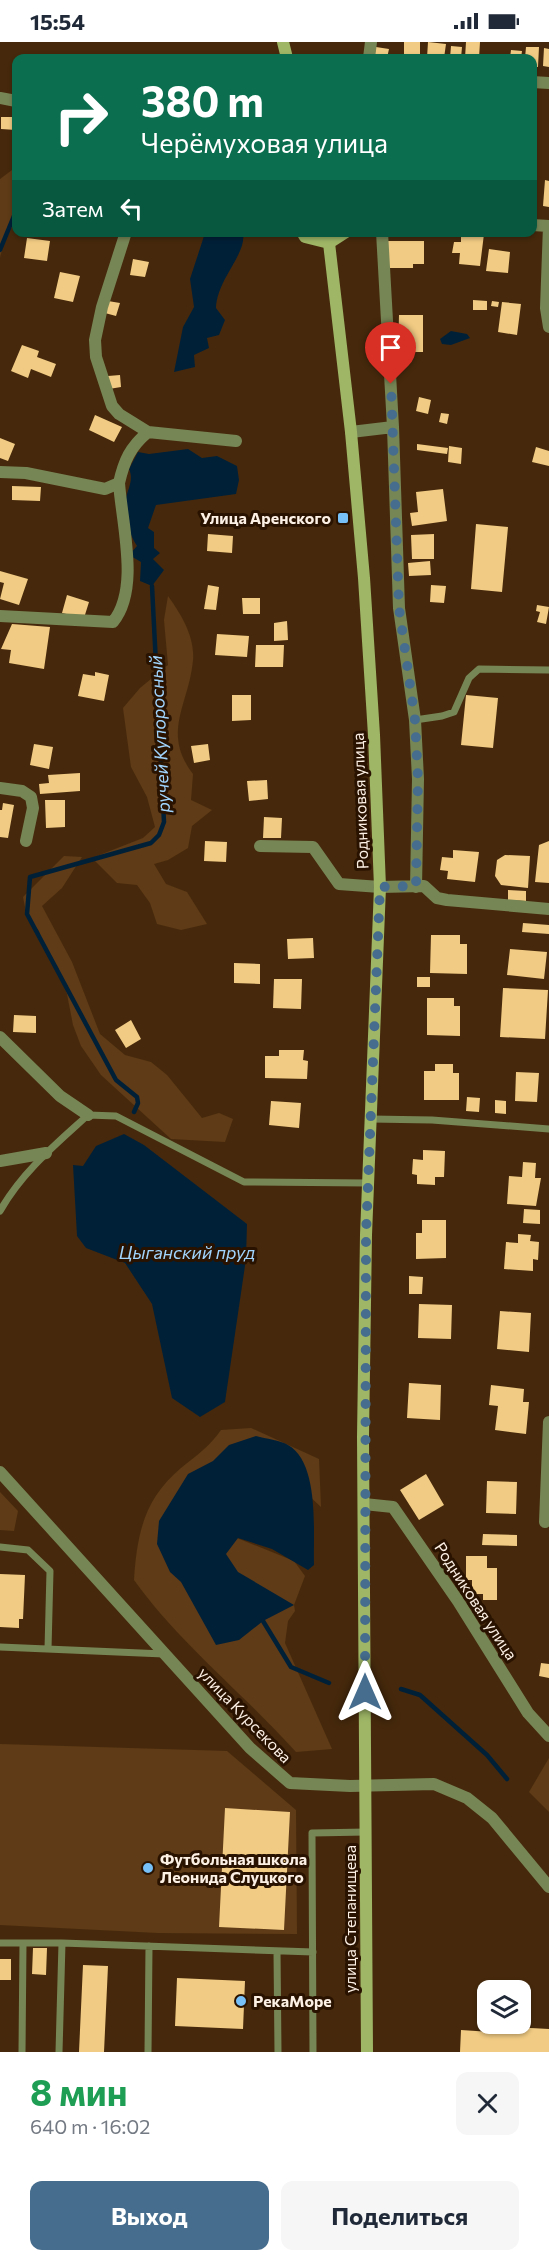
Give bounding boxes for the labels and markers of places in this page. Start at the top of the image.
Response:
pin [365,322,416,384]
place label: Улица Аренского [200,508,331,527]
marker: Улица Аренского [336,511,350,525]
place label: Футбольная школа Леонида Слуцкого [160,1849,307,1886]
marker: Футбольная школа Леонида Слуцкого [141,1861,155,1875]
place label: РекаМоре [253,1991,332,2010]
marker: РекаМоре [234,1994,248,2008]

